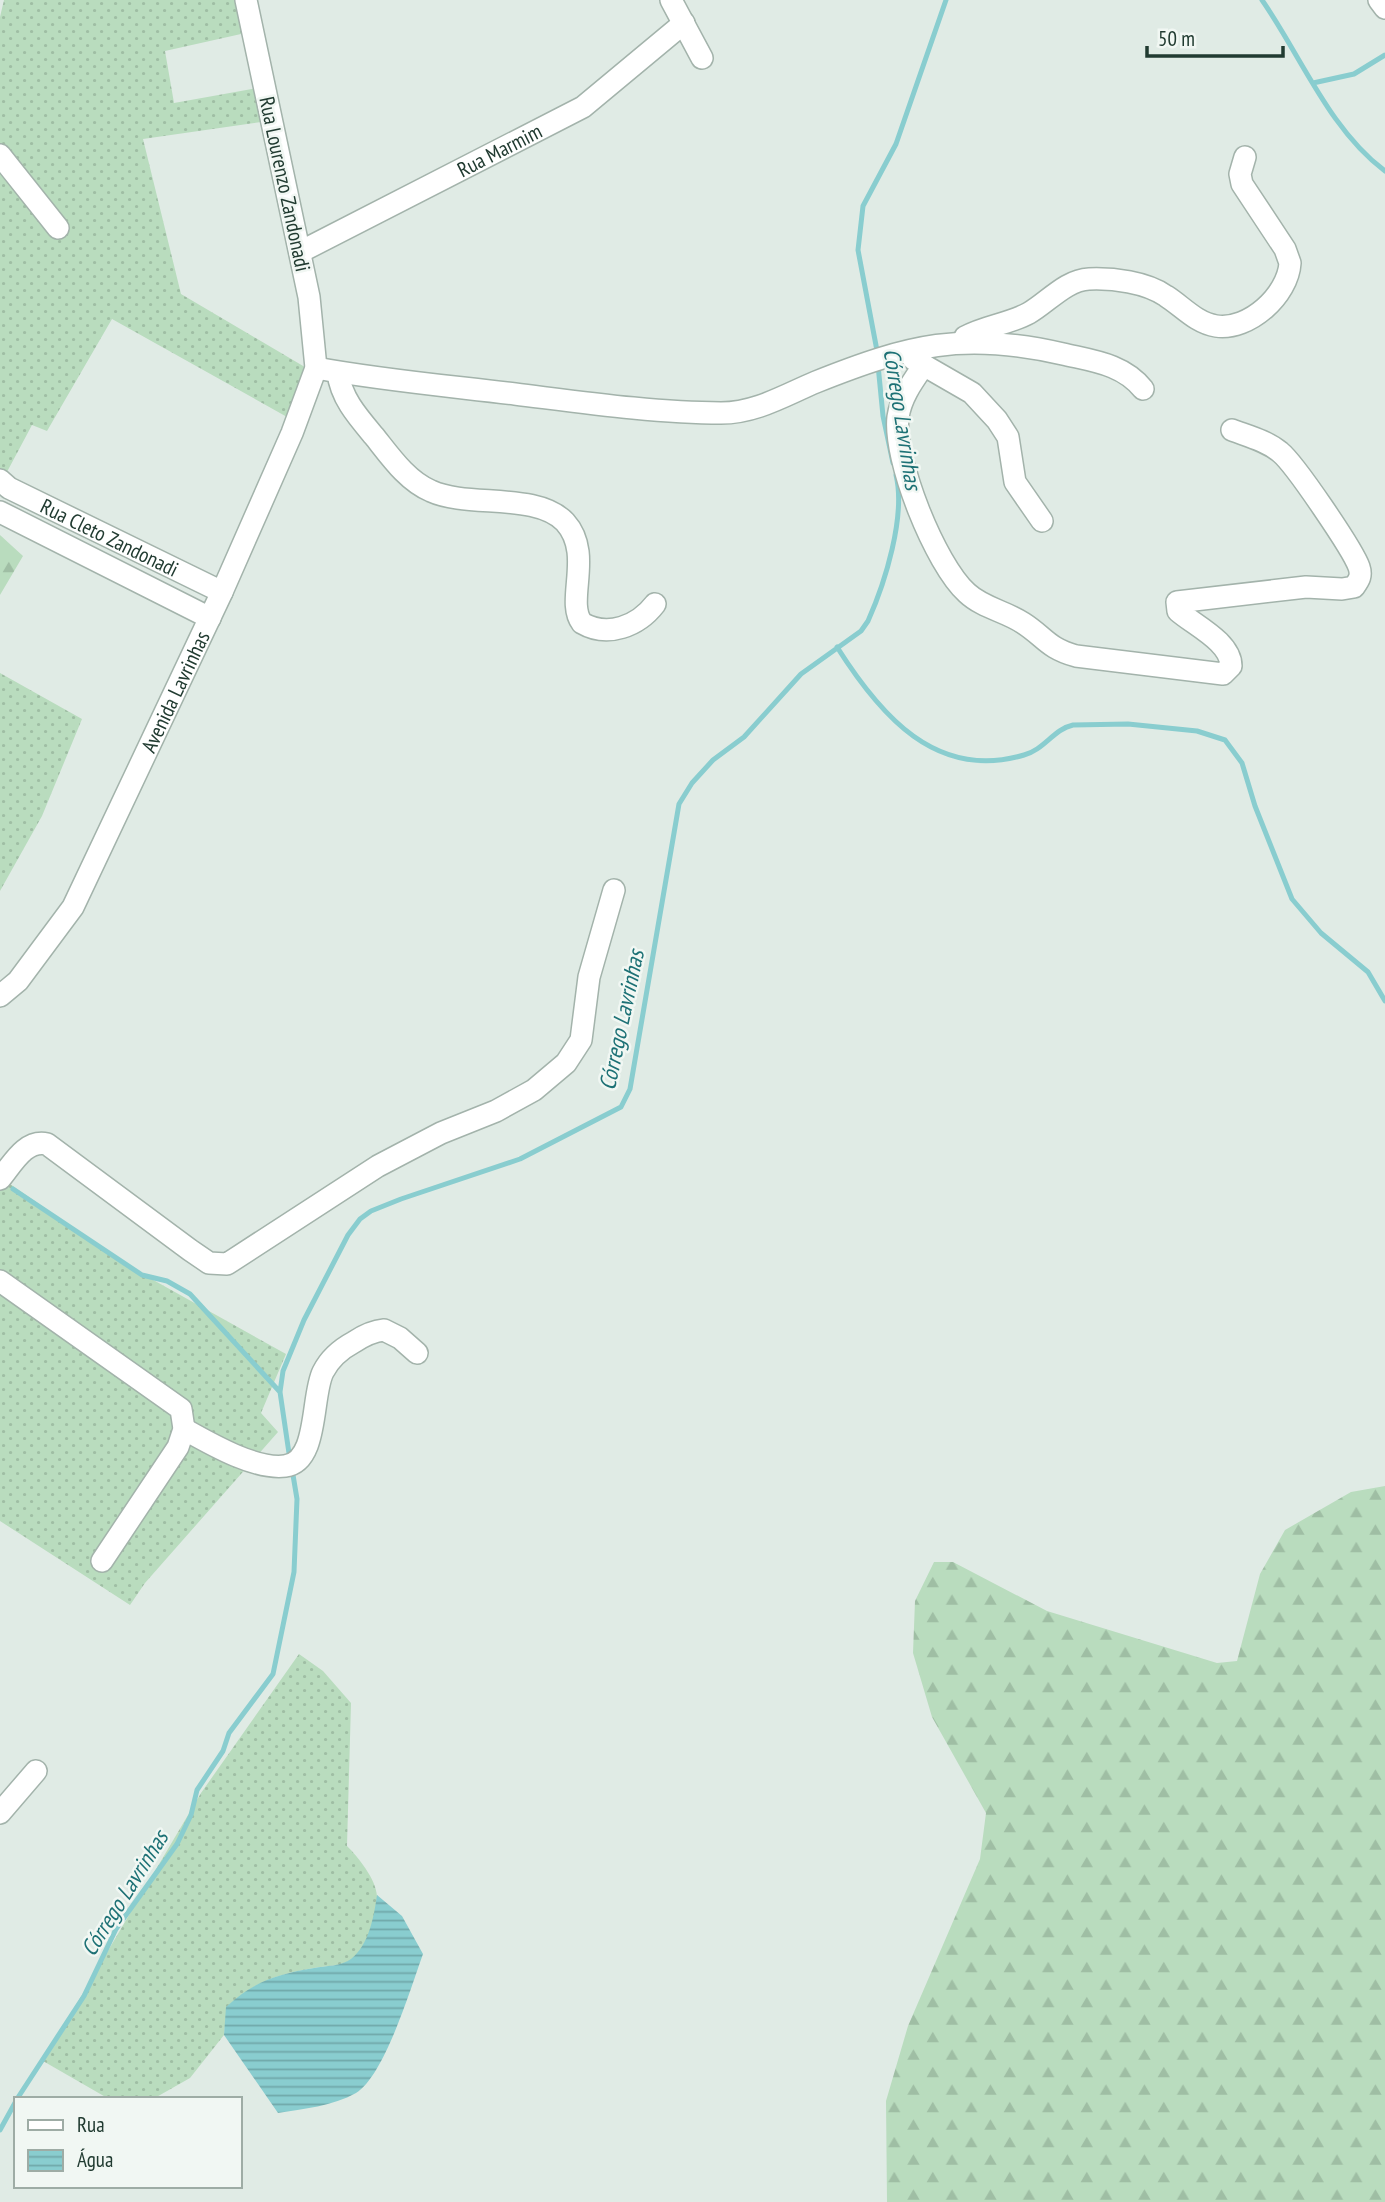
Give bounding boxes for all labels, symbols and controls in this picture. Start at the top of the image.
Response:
scale bar [1147,14,1284,58]
text: 50 m [1158,25,1195,52]
street label: Rua Lourenzo Zandonadi [253,94,317,274]
street label: Rua Marmim [452,117,546,183]
water label: Córrego Lavrinhas [878,346,929,494]
street label: Rua Cleto Zandonadi [36,492,183,582]
street label: Avenida Lavrinhas [135,626,215,757]
water label: Córrego Lavrinhas [592,945,650,1093]
water label: Córrego Lavrinhas [74,1823,175,1961]
legend [14,2097,242,2188]
text: Rua [77,2111,105,2138]
text: Água [77,2146,113,2173]

